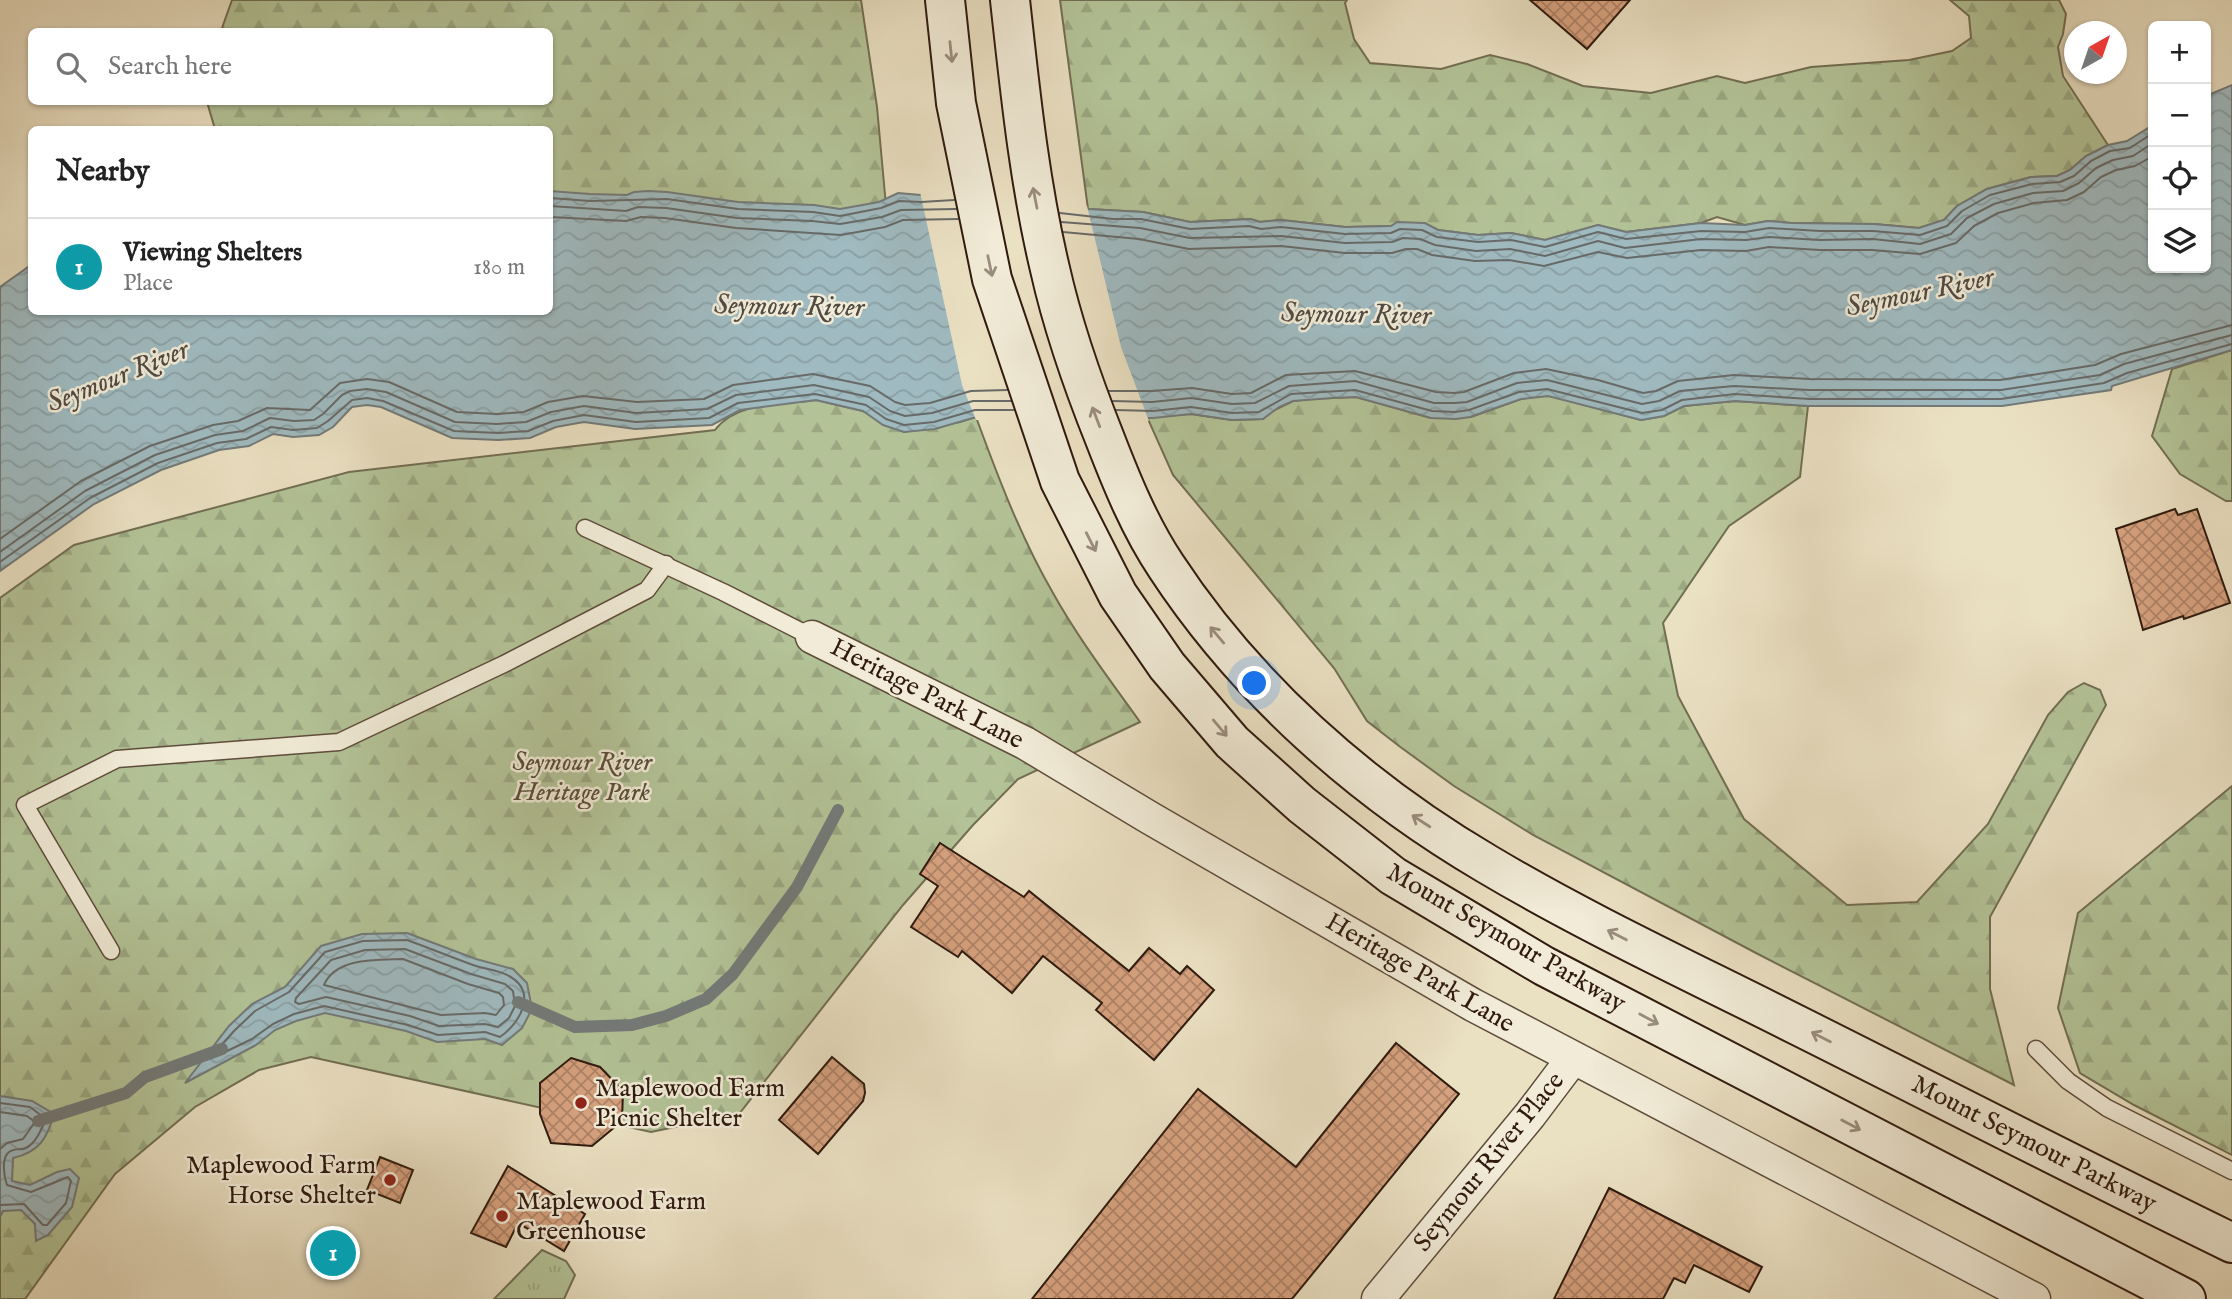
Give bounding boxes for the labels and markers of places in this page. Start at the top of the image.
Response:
place label: Maplewood Farm Picnic Shelter [595,1072,785,1135]
marker: Maplewood Farm Picnic Shelter [573,1095,589,1111]
place label: Maplewood Farm Horse Shelter [186,1149,376,1212]
marker: Maplewood Farm Horse Shelter [382,1172,398,1188]
place label: Maplewood Farm Greenhouse [516,1185,706,1248]
marker: Maplewood Farm Greenhouse [494,1208,510,1224]
pin: 1 [310,1227,356,1279]

